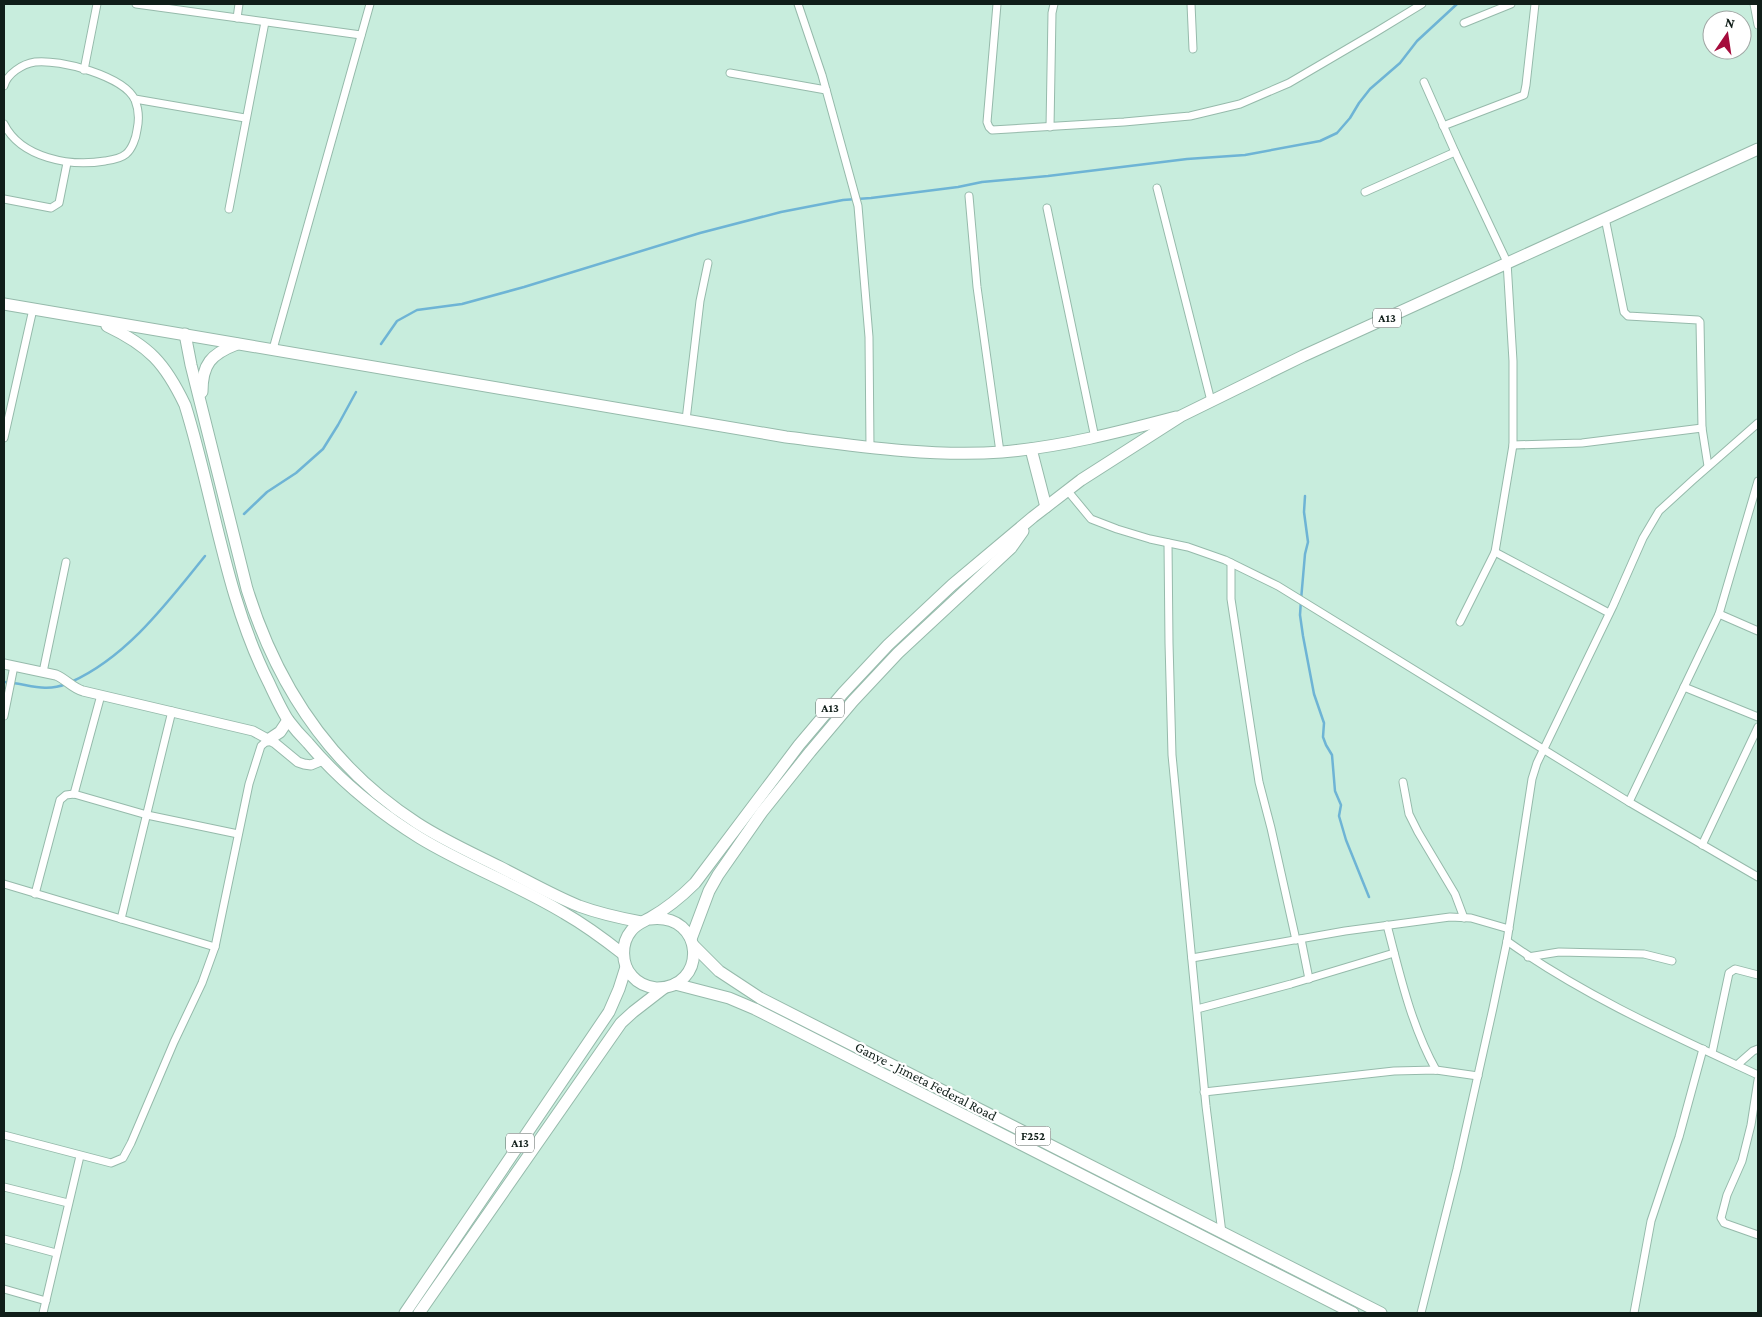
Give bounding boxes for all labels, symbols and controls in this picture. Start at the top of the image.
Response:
north arrow [1702,10,1752,60]
text: N [1723,13,1737,31]
road number: A13 [1373,308,1401,328]
road number: A13 [816,698,844,718]
street label: Ganye - Jimeta Federal Road [853,1038,1000,1124]
road number: F252 [1016,1126,1050,1146]
road number: A13 [506,1134,534,1152]

